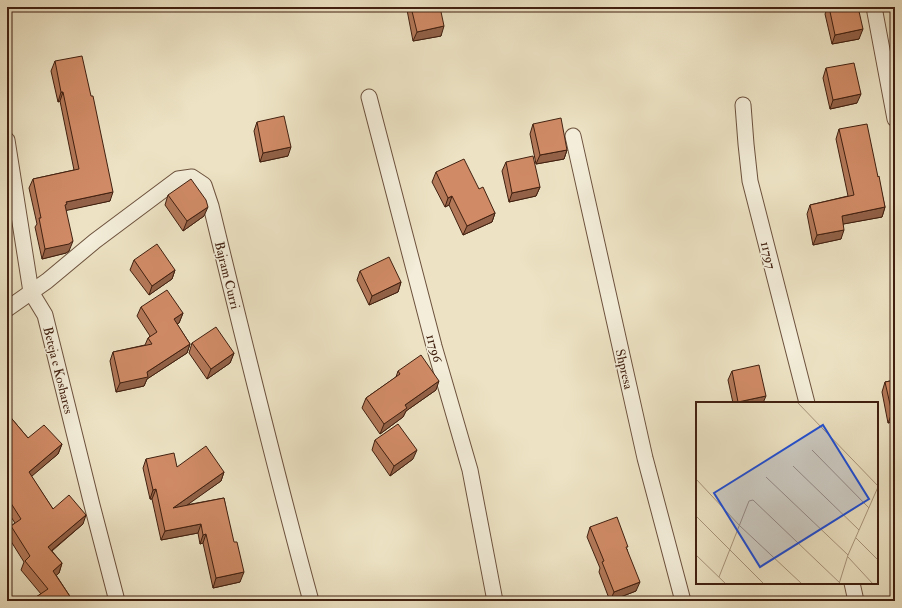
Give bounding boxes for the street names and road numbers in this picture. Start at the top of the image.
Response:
street label: Bajram Curri [211,240,243,311]
street label: 11797 [757,240,779,271]
street label: Beteja e Koshares [39,325,77,416]
street label: 11796 [422,332,446,366]
street label: Shpresa [611,348,637,392]

